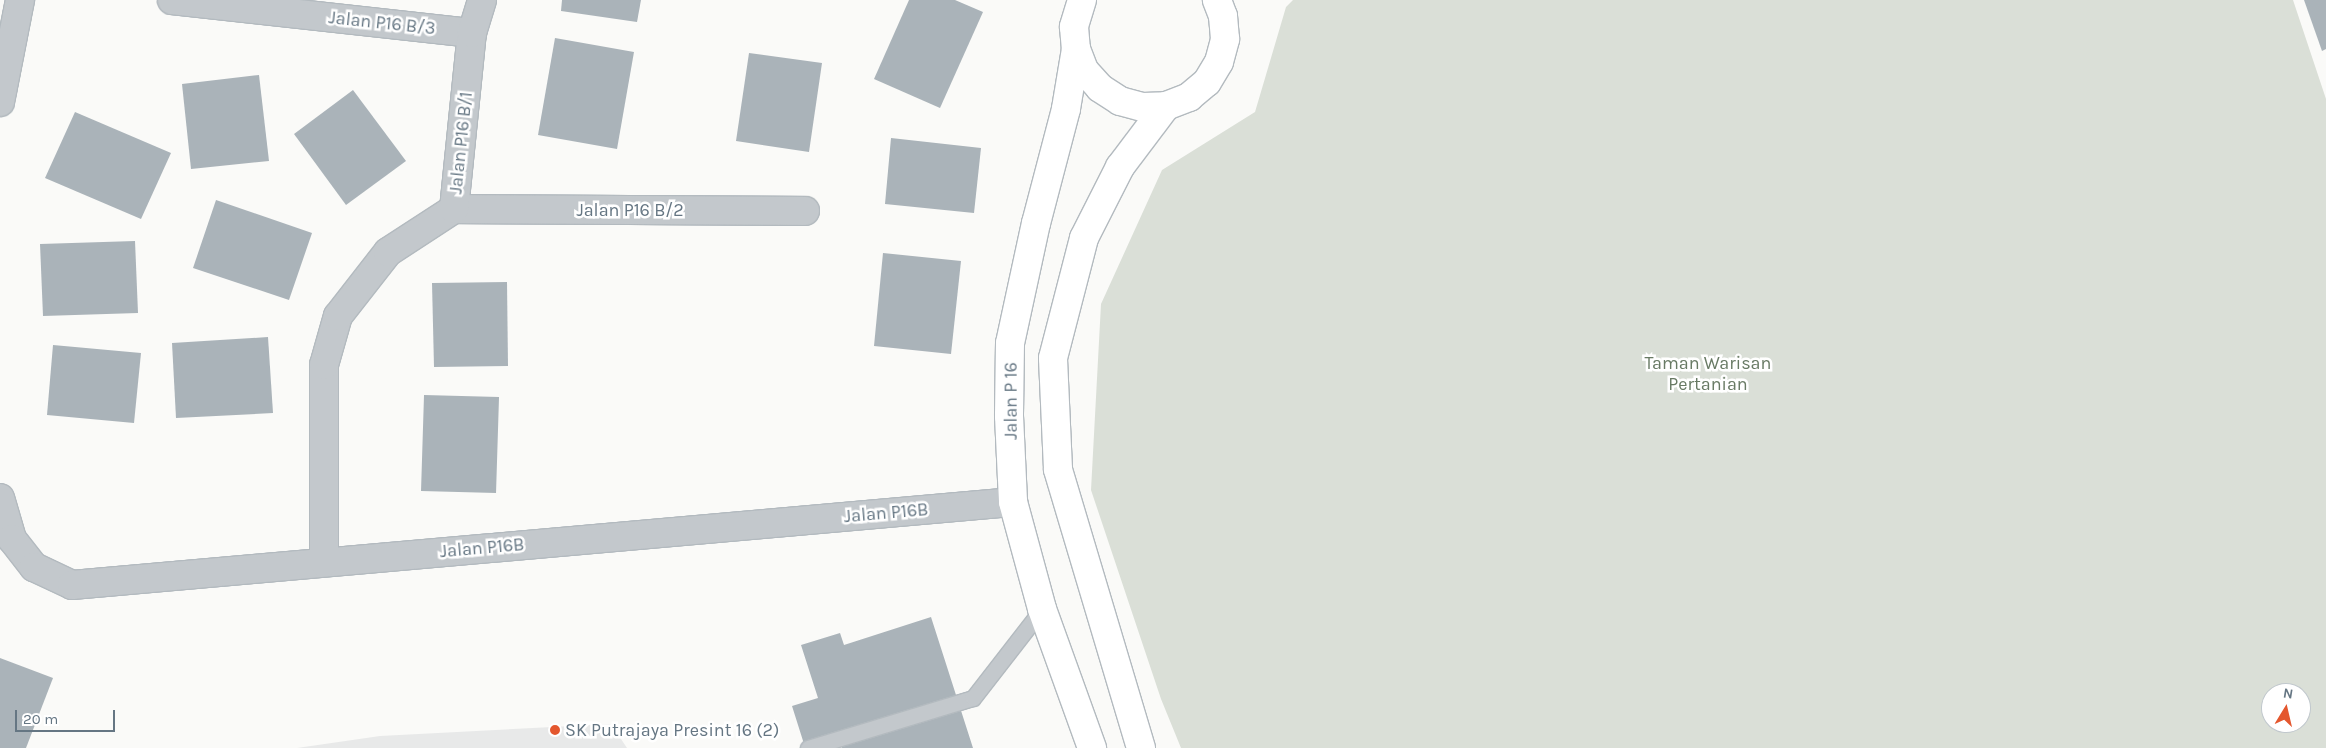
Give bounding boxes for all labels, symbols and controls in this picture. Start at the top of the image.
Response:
street label: Jalan P16 B/3 [327,7,437,39]
street label: Jalan P16 B/1 [445,91,477,195]
street label: Jalan P16 B/2 [576,199,684,221]
park label: Taman Warisan Pertanian [1645,353,1771,396]
street label: Jalan P 16 [1000,362,1022,440]
street label: Jalan P16B [843,499,929,527]
street label: Jalan P16B [439,534,525,562]
north arrow [2261,683,2311,733]
text: N [2282,684,2295,703]
scale bar [18,700,118,732]
text: 20 m [23,710,58,728]
place label: SK Putrajaya Presint 16 (2) [565,719,779,741]
marker: SK Putrajaya Presint 16 (2) [549,724,561,736]

